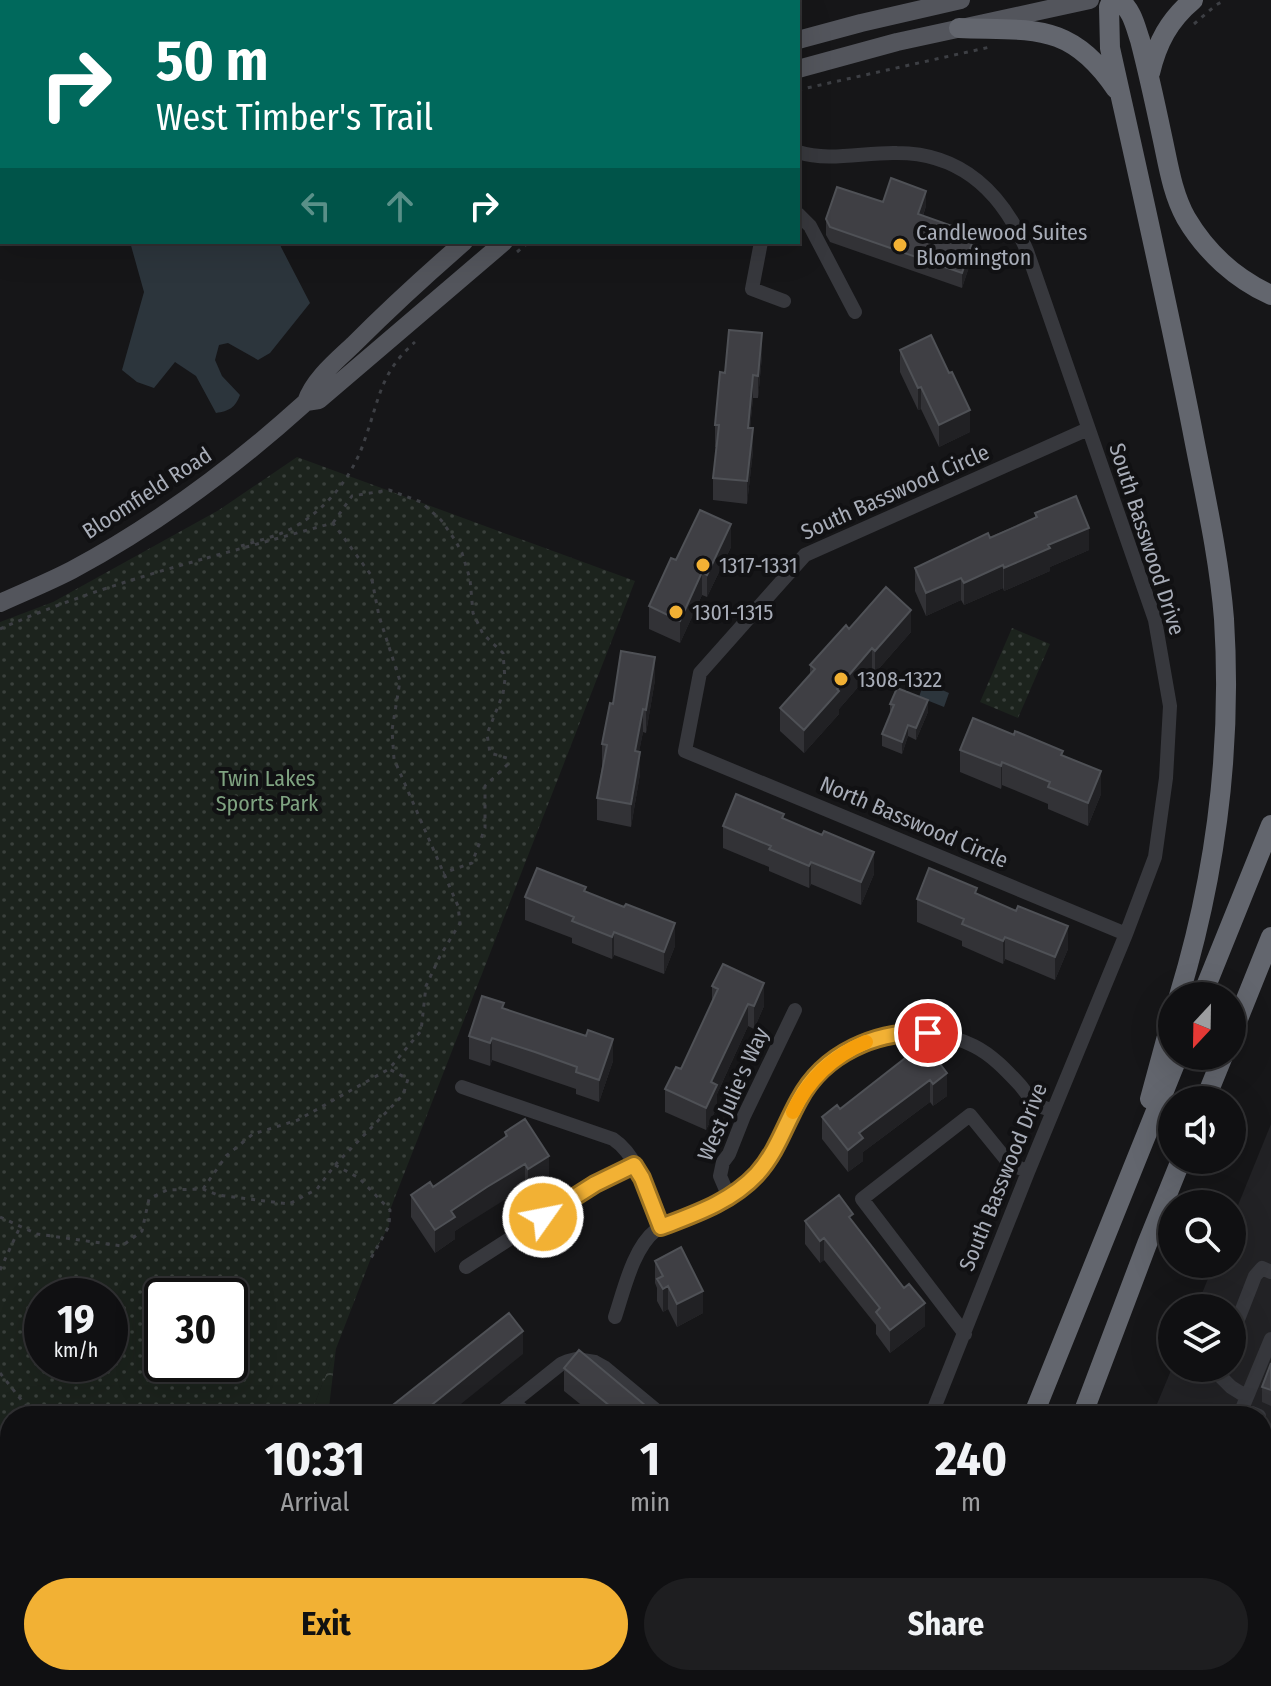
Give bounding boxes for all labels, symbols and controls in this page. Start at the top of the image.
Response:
text: 50 m [156,28,268,95]
icon: right [24,32,128,136]
text: West Timber's Trail [156,96,433,140]
icon: left [294,184,338,228]
icon: ahead [378,184,422,228]
icon: right [462,184,506,228]
place label: Candlewood Suites Bloomington [916,219,1087,271]
marker: Candlewood Suites Bloomington [891,236,909,254]
street label: South Basswood Circle [797,438,993,546]
street label: South Basswood Drive [1103,440,1191,638]
street label: Bloomfield Road [77,441,217,545]
place label: 1317-1331 [719,552,798,579]
marker: 1317-1331 [694,556,712,574]
place label: 1301-1315 [692,599,773,626]
marker: 1301-1315 [667,603,685,621]
place label: 1308-1322 [857,666,942,693]
marker: 1308-1322 [832,670,850,688]
park label: Twin Lakes Sports Park [216,765,319,817]
street label: North Basswood Circle [816,770,1012,874]
north arrow [1158,982,1246,1070]
map controls [1158,982,1246,1382]
pin [894,999,962,1067]
icon: arrive [906,1011,950,1055]
street label: West Julie's Way [692,1023,775,1165]
street label: South Basswood Drive [953,1079,1053,1275]
button: sound [1158,1086,1246,1174]
position arrow [501,1175,585,1259]
button: search [1158,1190,1246,1278]
speed limit sign: 30 [144,1278,248,1382]
button: layers [1158,1294,1246,1382]
text: 19 [57,1296,95,1344]
text: km/h [54,1338,98,1362]
text: 10:31 [265,1430,365,1488]
text: 1 [640,1430,660,1488]
text: 240 [935,1430,1007,1488]
text: Arrival [281,1487,349,1518]
text: min [630,1487,670,1518]
text: m [961,1487,981,1518]
button: Exit [24,1578,628,1670]
button: Share [644,1578,1248,1670]

